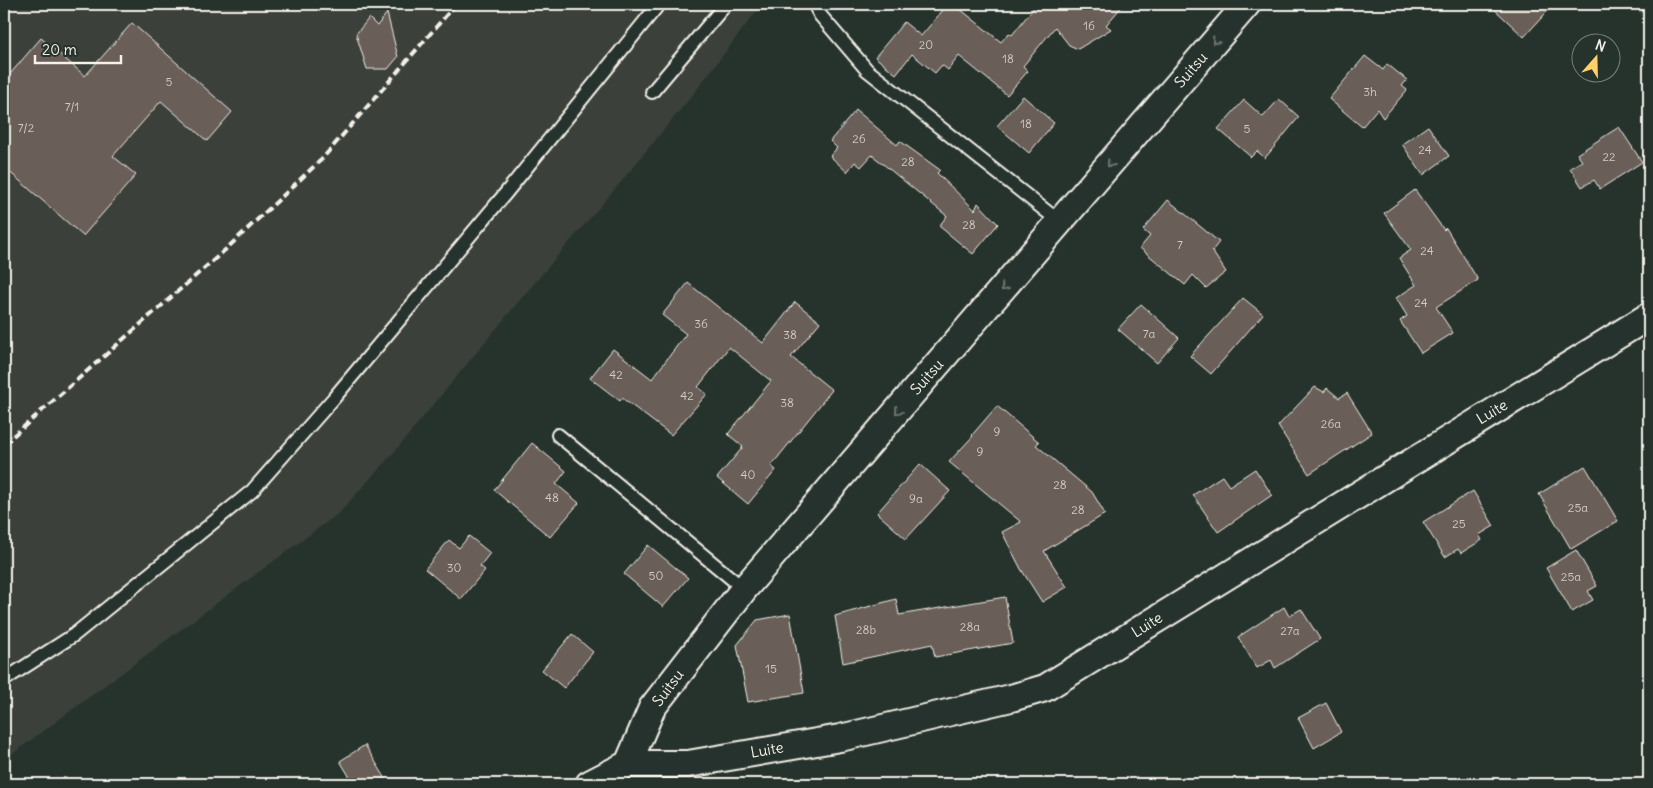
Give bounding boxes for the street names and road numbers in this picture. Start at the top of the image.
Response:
street label: Suitsu [1170,48,1211,91]
street label: Suitsu [906,355,947,398]
street label: Luite [1473,395,1511,428]
street label: Luite [1128,608,1166,641]
street label: Suitsu [648,665,688,710]
street label: Luite [749,737,785,762]

